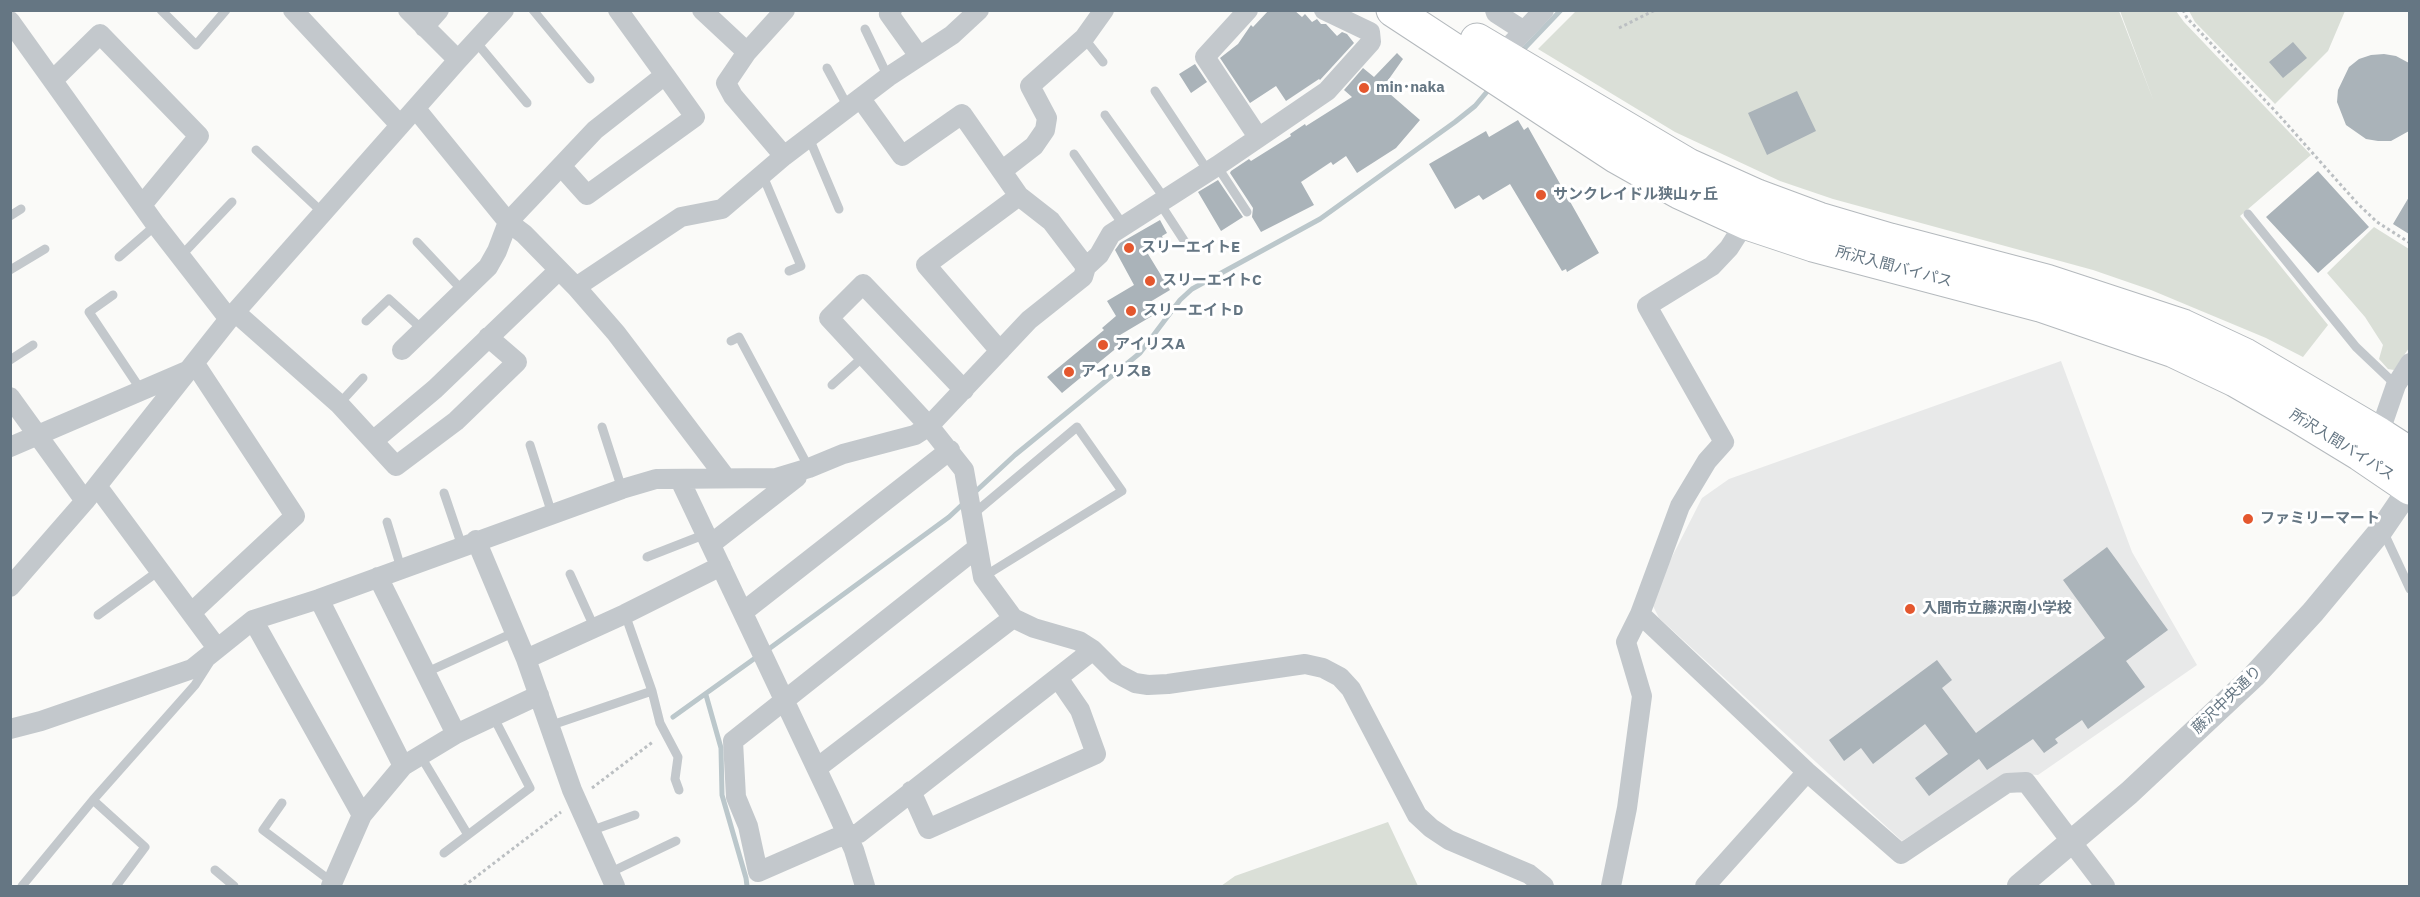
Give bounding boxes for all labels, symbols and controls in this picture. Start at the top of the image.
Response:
place label: min･naka [1376,79,1445,97]
marker: min･naka [1357,81,1371,95]
place label: サンクレイドル狭山ヶ丘 [1553,186,1718,204]
marker: サンクレイドル狭山ヶ丘 [1534,188,1548,202]
place label: スリーエイトE [1141,239,1240,257]
marker: スリーエイトE [1122,241,1136,255]
street label: 所沢入間バイパス [1834,243,1954,291]
place label: スリーエイトC [1162,272,1262,290]
marker: スリーエイトC [1143,274,1157,288]
place label: スリーエイトD [1143,302,1243,320]
marker: スリーエイトD [1124,304,1138,318]
place label: アイリスA [1115,336,1185,354]
marker: アイリスA [1096,338,1110,352]
place label: アイリスB [1081,363,1151,381]
marker: アイリスB [1062,365,1076,379]
street label: 所沢入間バイパス [2286,406,2398,484]
place label: ファミリーマート [2260,510,2380,528]
marker: ファミリーマート [2241,512,2255,526]
place label: 入間市立藤沢南小学校 [1922,600,2072,618]
marker: 入間市立藤沢南小学校 [1903,602,1917,616]
street label: 藤沢中央通り [2188,662,2266,738]

